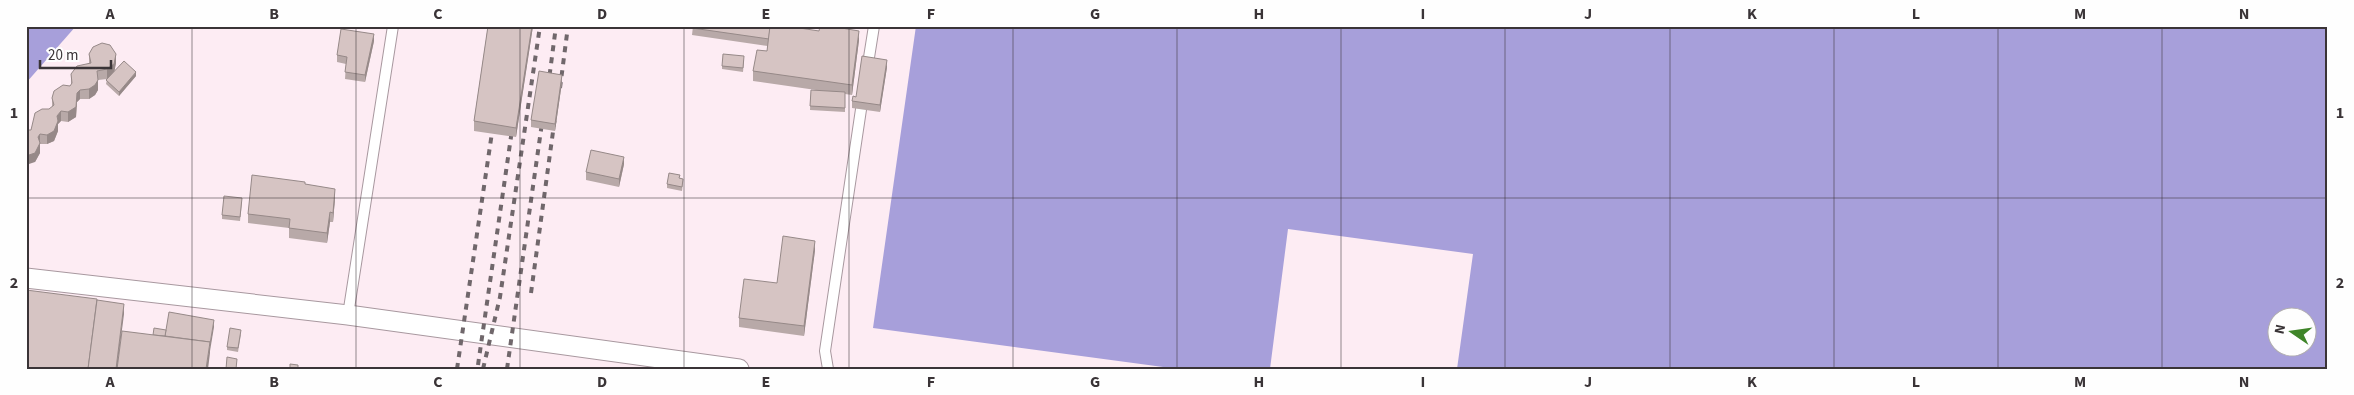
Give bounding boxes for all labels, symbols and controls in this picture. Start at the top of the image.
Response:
text: A [104,3,115,25]
text: B [269,3,279,25]
text: C [433,3,443,25]
text: D [597,3,607,25]
text: E [762,3,770,25]
text: F [927,3,935,25]
text: G [1090,3,1100,25]
text: H [1254,3,1264,25]
text: I [1421,3,1425,25]
text: J [1584,3,1592,25]
text: K [1747,3,1757,25]
text: L [1912,3,1920,25]
text: M [2074,3,2086,25]
text: N [2239,3,2249,25]
scale bar [40,38,111,70]
text: 20 m [48,45,78,66]
text: 1 [10,102,18,124]
text: 1 [2336,102,2344,124]
text: 2 [10,272,18,294]
text: 2 [2336,272,2344,294]
north arrow [2266,308,2316,358]
text: N [2270,323,2291,336]
text: A [104,371,115,393]
text: B [269,371,279,393]
text: C [433,371,443,393]
text: D [597,371,607,393]
text: E [762,371,770,393]
text: F [927,371,935,393]
text: G [1090,371,1100,393]
text: H [1254,371,1264,393]
text: I [1421,371,1425,393]
text: J [1584,371,1592,393]
text: K [1747,371,1757,393]
text: L [1912,371,1920,393]
text: M [2074,371,2086,393]
text: N [2239,371,2249,393]

